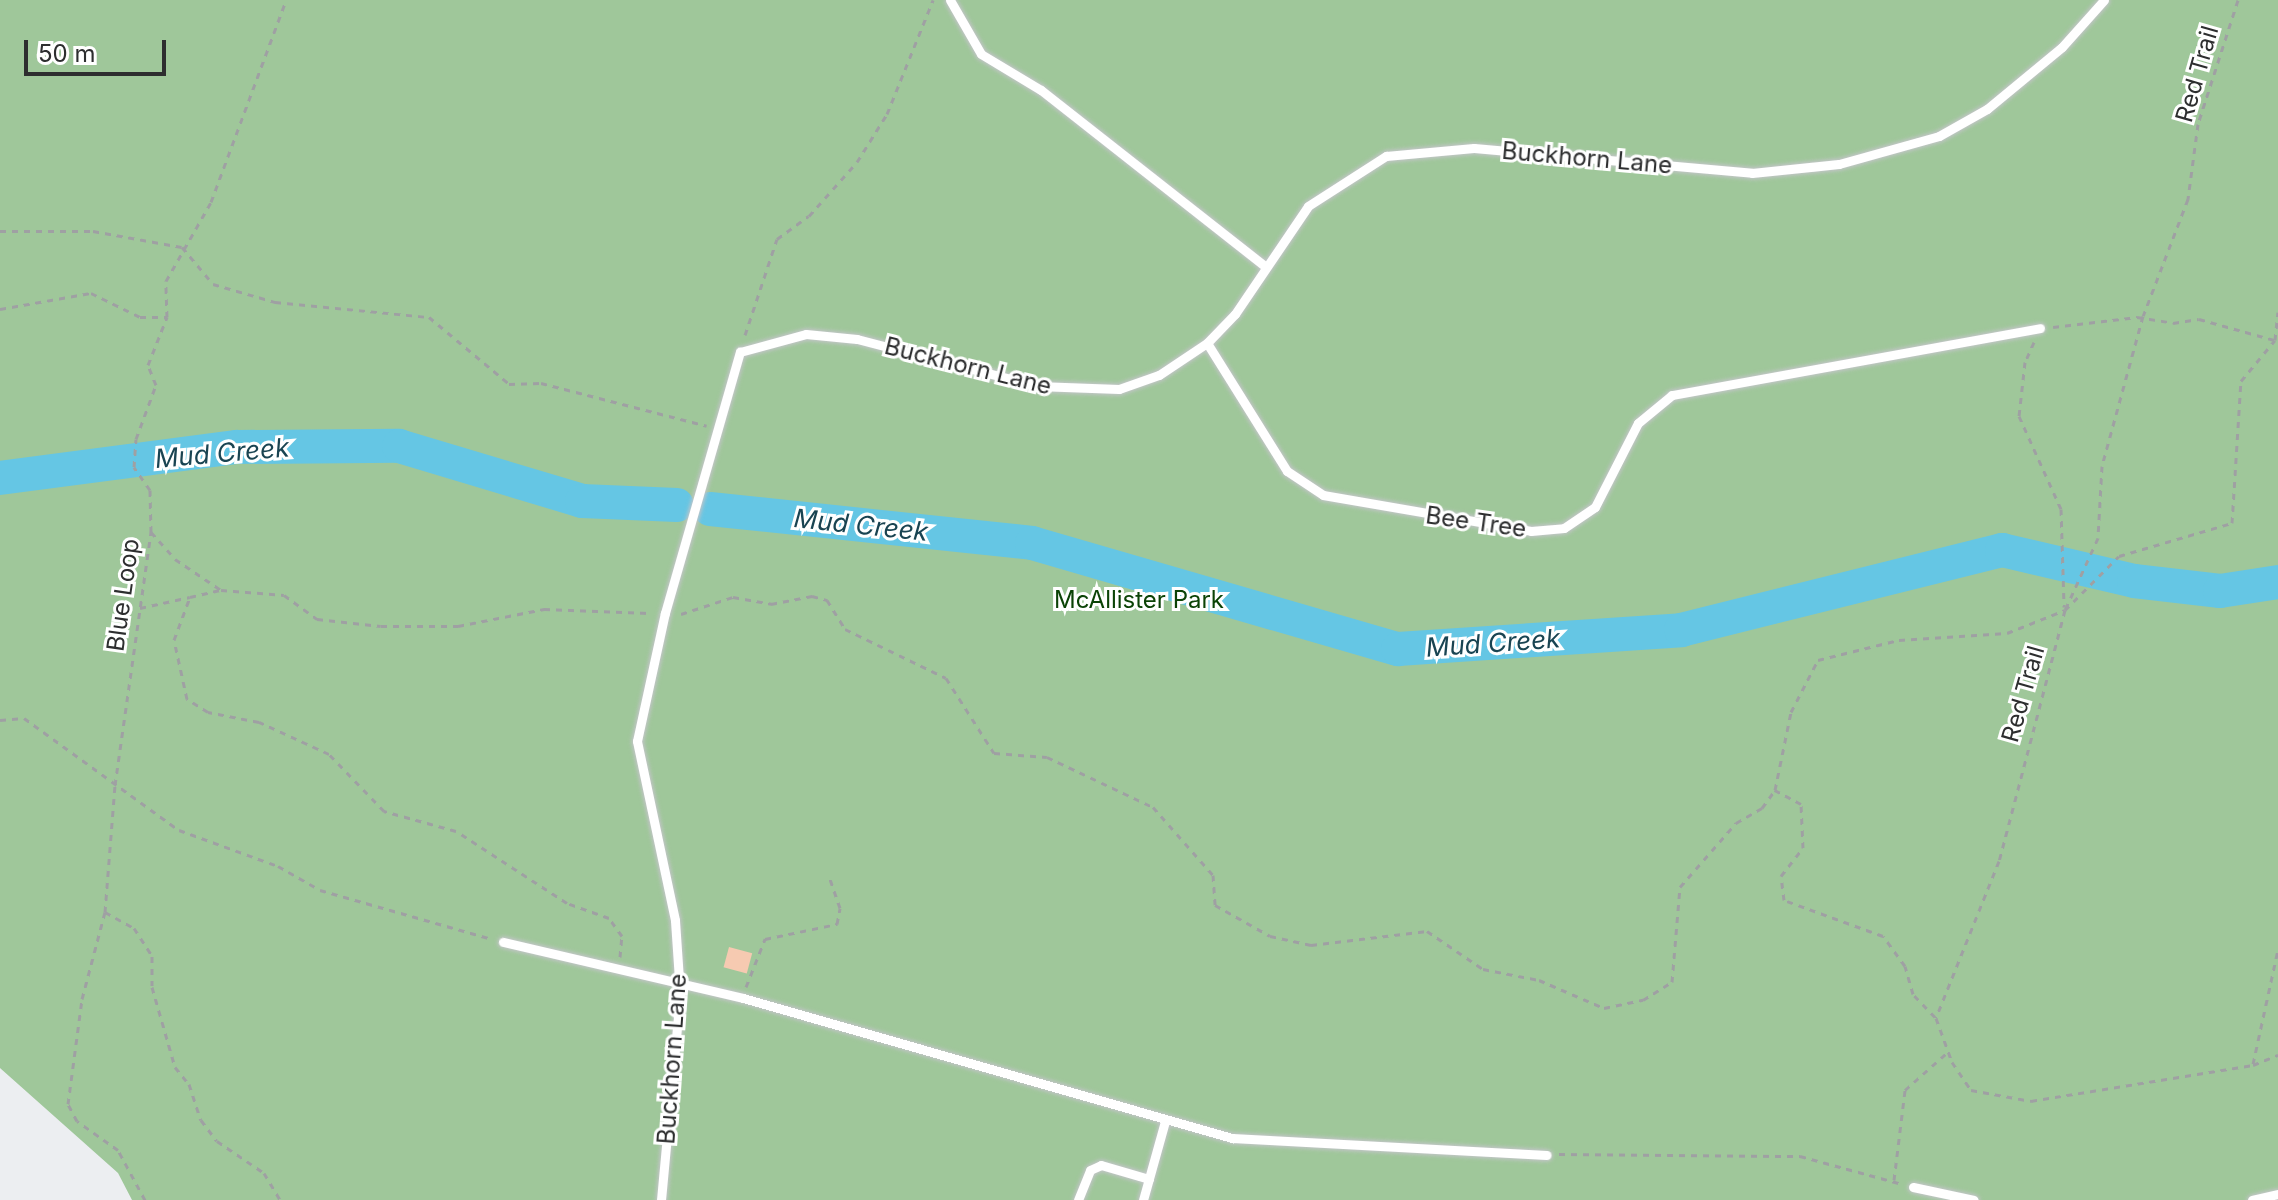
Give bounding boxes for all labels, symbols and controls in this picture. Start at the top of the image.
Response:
street label: Red Trail [2170,23,2224,125]
scale bar [28,24,170,74]
text: 50 m [38,39,96,68]
street label: Buckhorn Lane [1501,136,1673,180]
street label: Buckhorn Lane [882,331,1054,401]
water label: Mud Creek [154,432,290,474]
street label: Bee Tree [1424,501,1528,543]
water label: Mud Creek [792,502,930,548]
street label: Blue Loop [101,537,145,653]
park label: McAllister Park [1054,586,1224,614]
water label: Mud Creek [1425,623,1561,663]
street label: Red Trail [1996,643,2050,745]
street label: Buckhorn Lane [652,973,692,1145]

